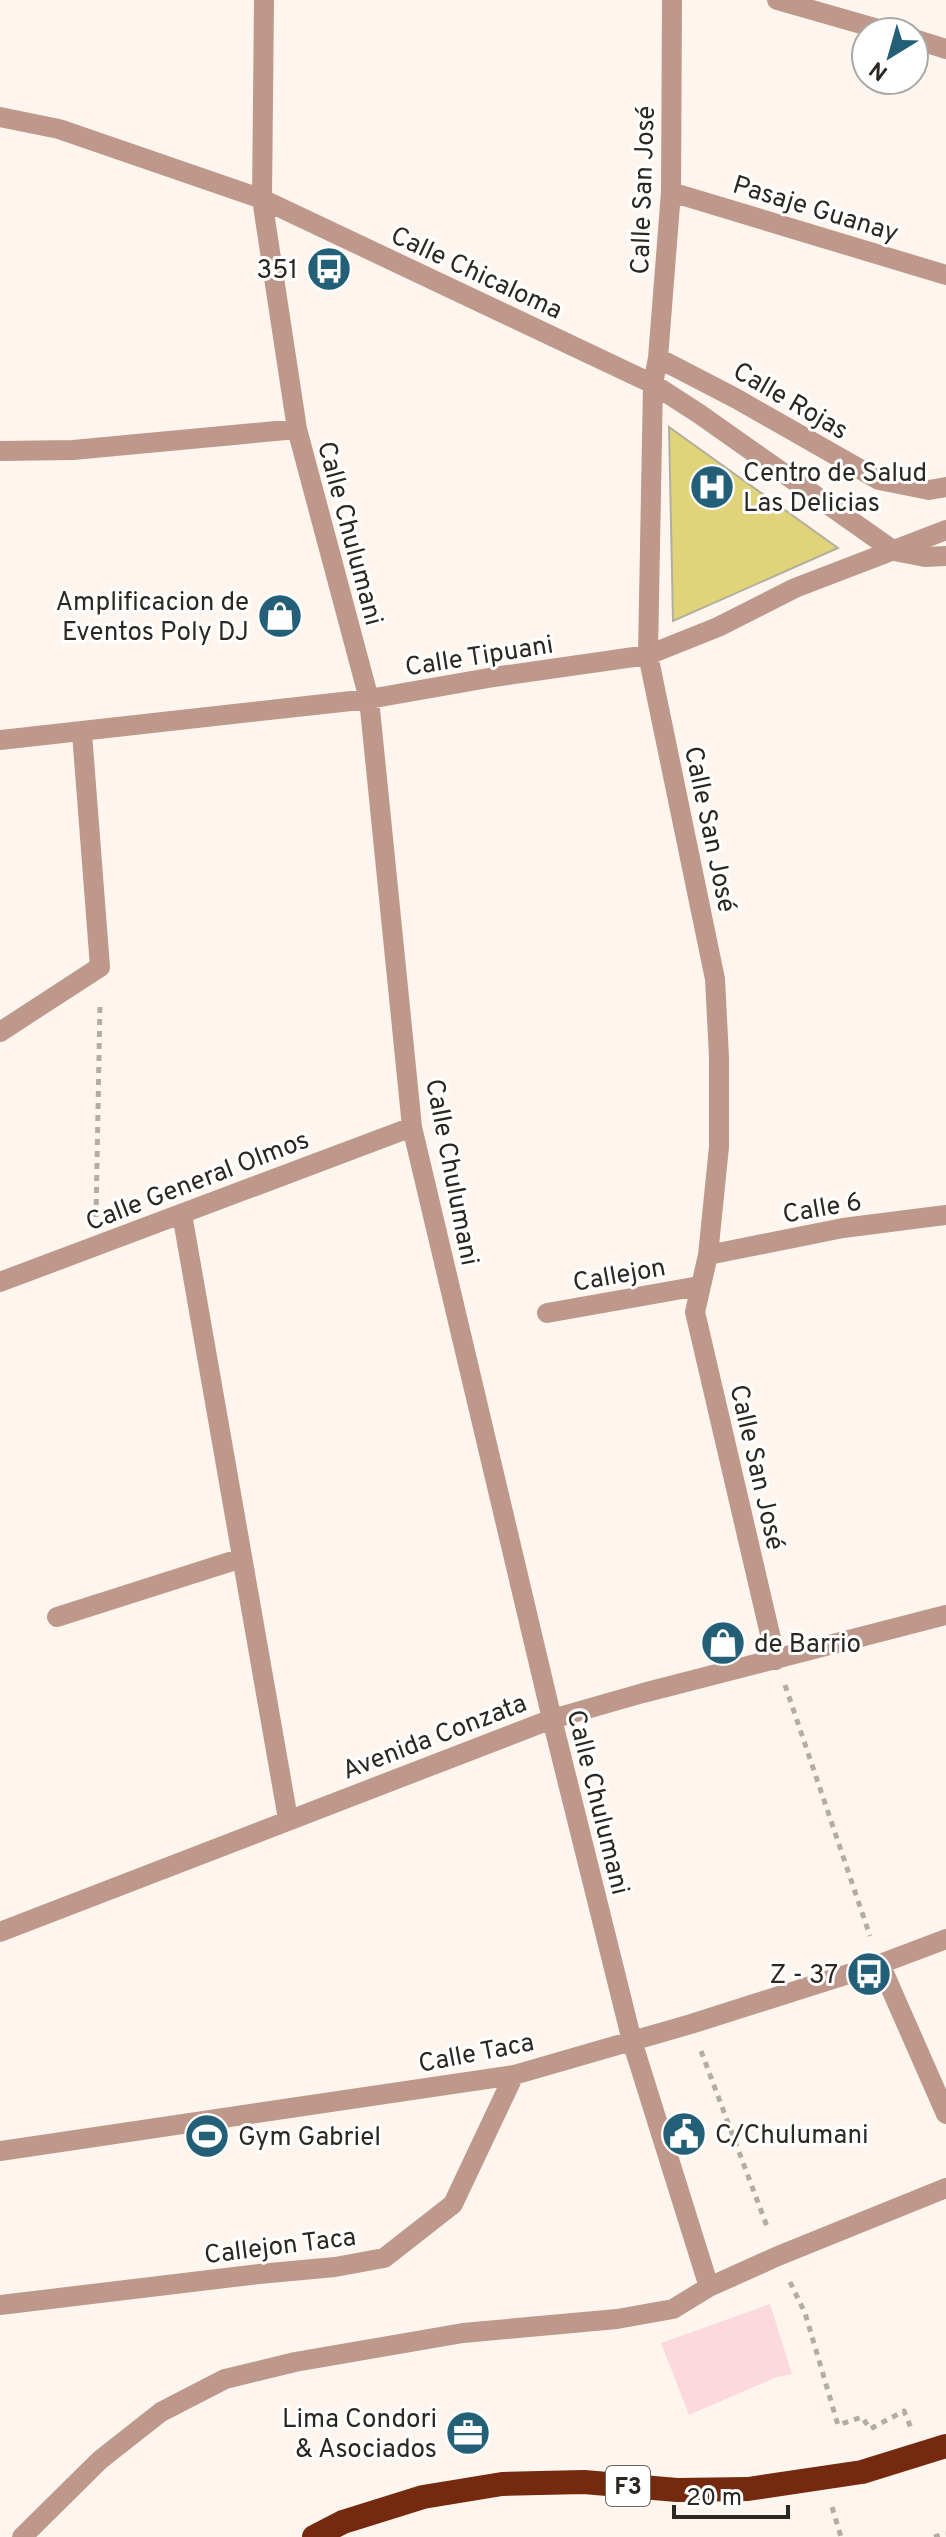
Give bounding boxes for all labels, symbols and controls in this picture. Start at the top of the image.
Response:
north arrow [850,16,930,96]
text: N [865,54,894,86]
street label: Calle San José [625,105,664,275]
street label: Pasaje Guanay [728,170,902,251]
street label: Calle Chicaloma [385,220,567,328]
bus stop icon: 351 [305,245,353,293]
place label: 351 [257,255,298,288]
street label: Calle Rojas [726,356,853,448]
street label: Calle Chulumani [308,438,389,629]
place label: Centro de Salud Las Delicias [743,458,927,521]
hospital icon: Centro de Salud Las Delicias [688,463,736,511]
place label: Amplificacion de Eventos Poly DJ [55,587,249,650]
shop icon: Amplificacion de Eventos Poly DJ [256,592,304,640]
street label: Calle Tipuani [403,629,556,685]
street label: Calle San José [675,743,742,916]
street label: Calle Chulumani [416,1076,485,1269]
street label: Calle General Olmos [82,1125,314,1240]
street label: Calle 6 [780,1186,865,1233]
street label: Callejon [570,1252,668,1301]
street label: Calle San José [720,1382,791,1554]
shop icon: de Barrio [699,1619,747,1667]
place label: de Barrio [754,1629,861,1662]
street label: Avenida Conzata [338,1688,532,1789]
street label: Calle Chulumani [558,1707,635,1898]
bus stop icon: Z - 37 [845,1950,893,1998]
place label: Z - 37 [770,1960,838,1993]
street label: Calle Taca [416,2027,537,2082]
public building icon: C/Chulumani [660,2110,708,2158]
sports icon: Gym Gabriel [183,2112,231,2160]
place label: C/Chulumani [715,2120,869,2153]
place label: Gym Gabriel [238,2122,381,2155]
street label: Callejon Taca [202,2222,358,2273]
place label: Lima Condori & Asociados [282,2404,437,2467]
office icon: Lima Condori & Asociados [444,2409,492,2457]
road number: F3 [606,2466,650,2506]
scale bar [674,2469,788,2519]
text: 20 m [686,2484,742,2514]

